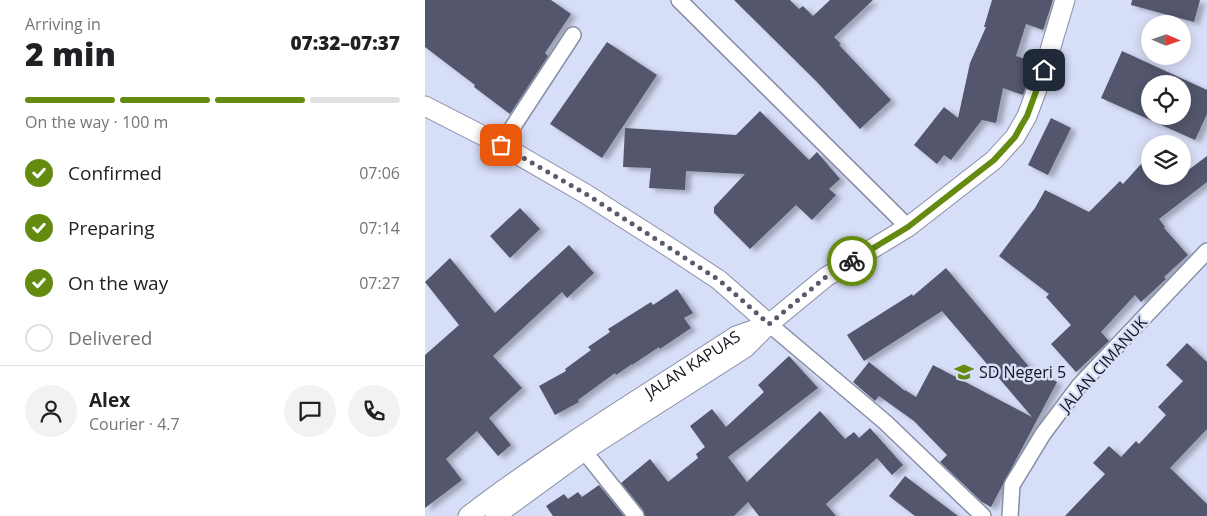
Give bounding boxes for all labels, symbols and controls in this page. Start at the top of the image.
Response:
text: Arriving in [25,13,101,35]
north arrow [1141,15,1191,65]
map controls [1141,15,1191,185]
text: 07:32–07:37 [290,30,400,56]
text: 2 min [25,32,116,75]
pin [1023,49,1065,91]
icon: home [1030,56,1058,84]
button: locate [1141,75,1191,125]
text: On the way · 100 m [25,111,168,133]
pin [480,124,522,166]
icon: bag [487,131,515,159]
button: layers [1141,135,1191,185]
icon: check [25,159,53,187]
text: Confirmed [68,160,162,186]
text: 07:06 [359,162,400,184]
icon: check [25,214,53,242]
text: Preparing [68,215,155,241]
text: 07:14 [359,217,400,239]
courier [827,236,877,286]
icon: bike [838,247,866,275]
icon: check [25,269,53,297]
text: On the way [68,270,168,296]
text: 07:27 [359,272,400,294]
street label: JALAN CIMANUK [1053,311,1152,418]
text: Delivered [68,325,152,351]
street label: JALAN KAPUAS [639,325,744,404]
school or university icon: SD Negeri 5 [953,361,975,383]
place label: SD Negeri 5 [979,361,1066,383]
button: person [25,385,77,437]
button: chat [284,385,336,437]
button: phone [348,385,400,437]
text: Alex [89,387,130,413]
text: Courier · 4.7 [89,413,180,435]

